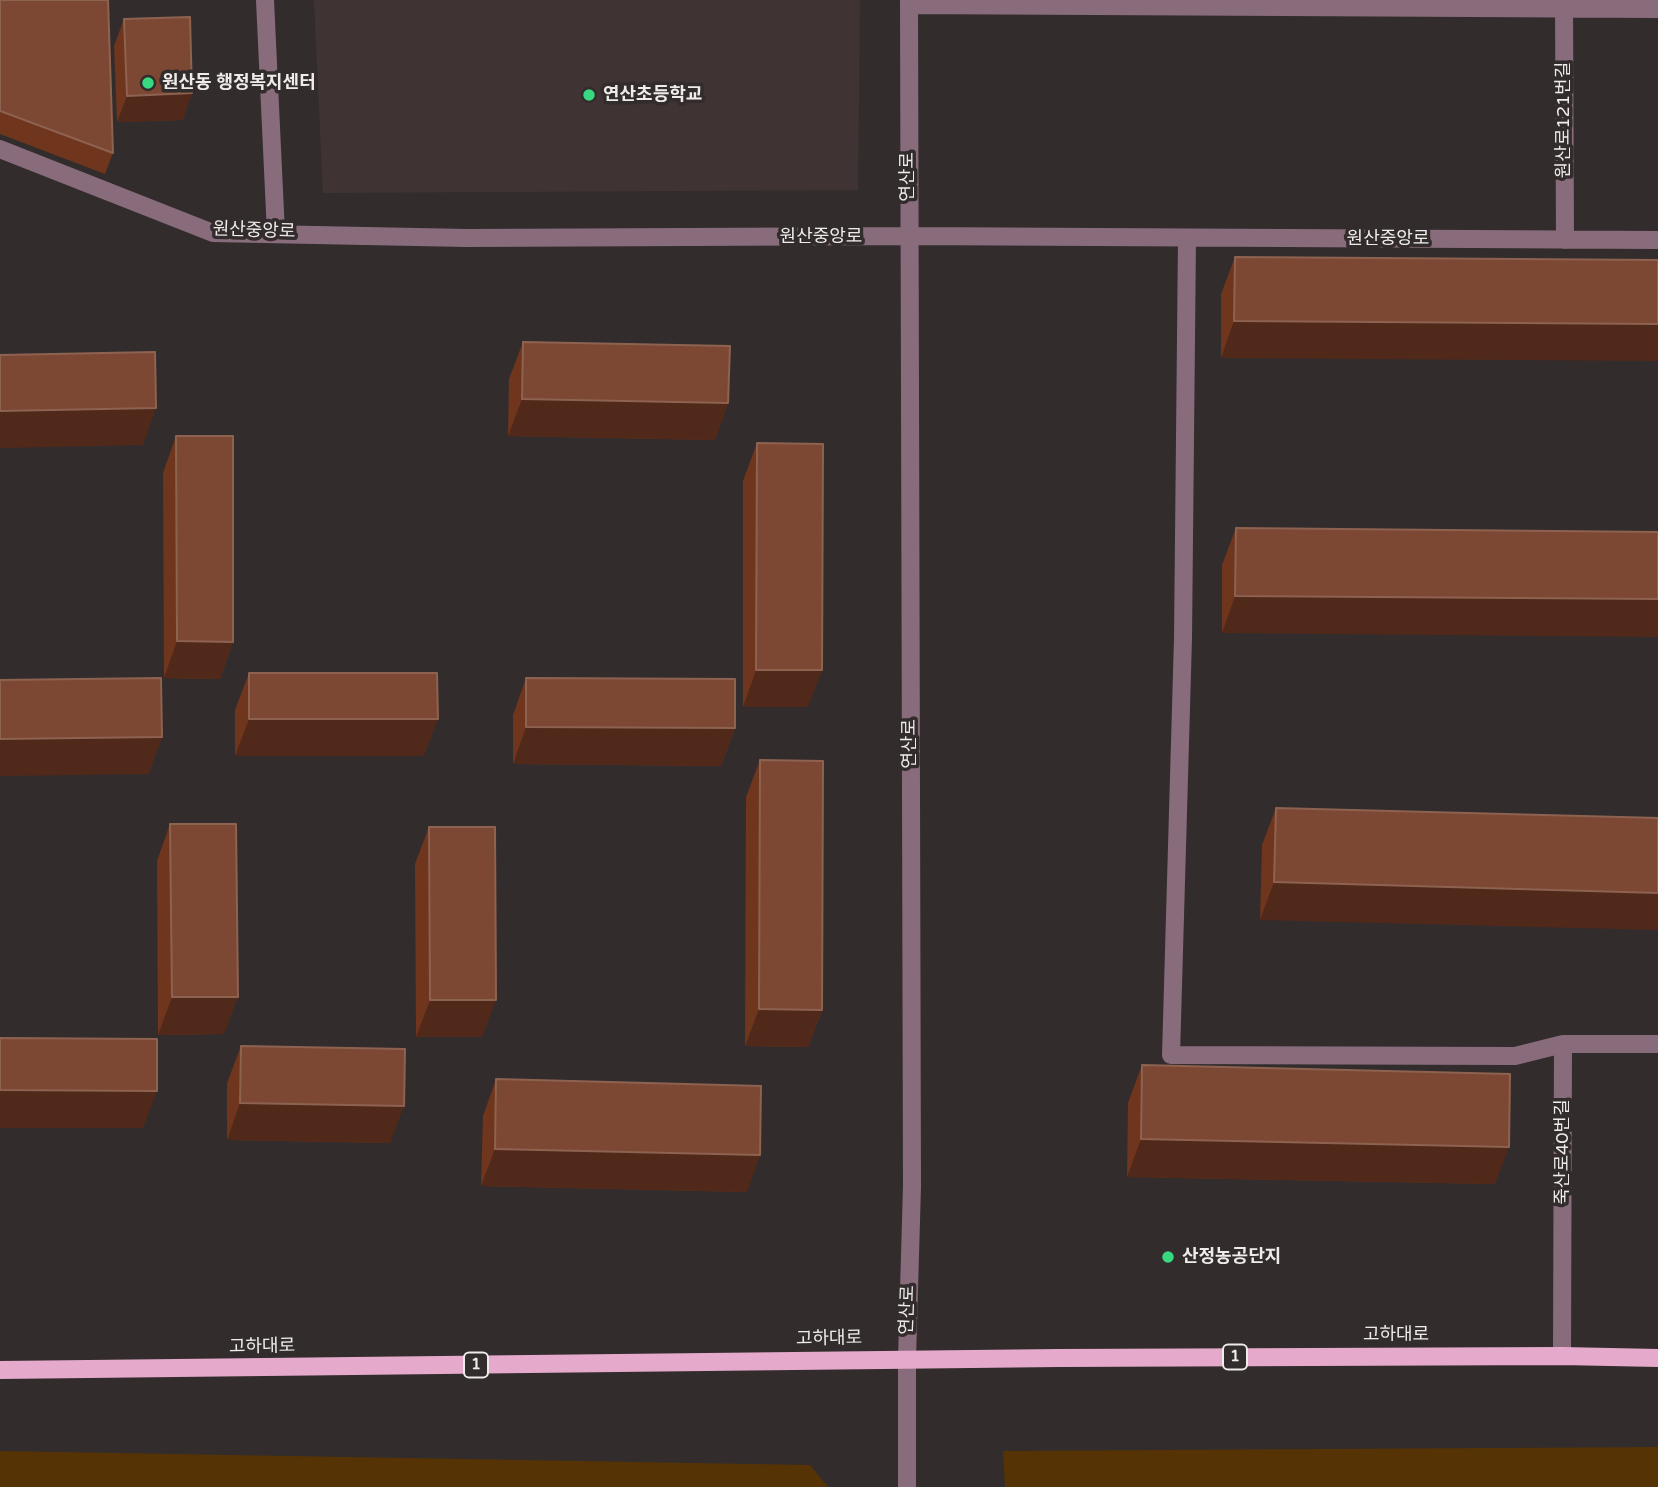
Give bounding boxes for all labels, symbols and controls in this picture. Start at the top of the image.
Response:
street label: 원산로121번길 [1553,62,1575,178]
place label: 원산동 행정복지센터 [162,72,316,94]
marker: 원산동 행정복지센터 [140,75,156,91]
place label: 연산초등학교 [603,84,702,106]
marker: 연산초등학교 [581,87,597,103]
street label: 연산로 [897,152,919,202]
street label: 원산중앙로 [212,219,296,243]
street label: 원산중앙로 [780,226,862,248]
street label: 원산중앙로 [1347,228,1429,250]
street label: 연산로 [899,719,921,769]
street label: 죽산로40번길 [1552,1099,1574,1205]
place label: 산정농공단지 [1182,1246,1281,1268]
marker: 산정농공단지 [1160,1249,1176,1265]
street label: 연산로 [896,1285,920,1335]
street label: 고하대로 [1363,1324,1429,1346]
street label: 고하대로 [796,1328,862,1350]
street label: 고하대로 [229,1336,295,1358]
road number: 1 [1223,1344,1247,1370]
road number: 1 [464,1352,488,1378]

